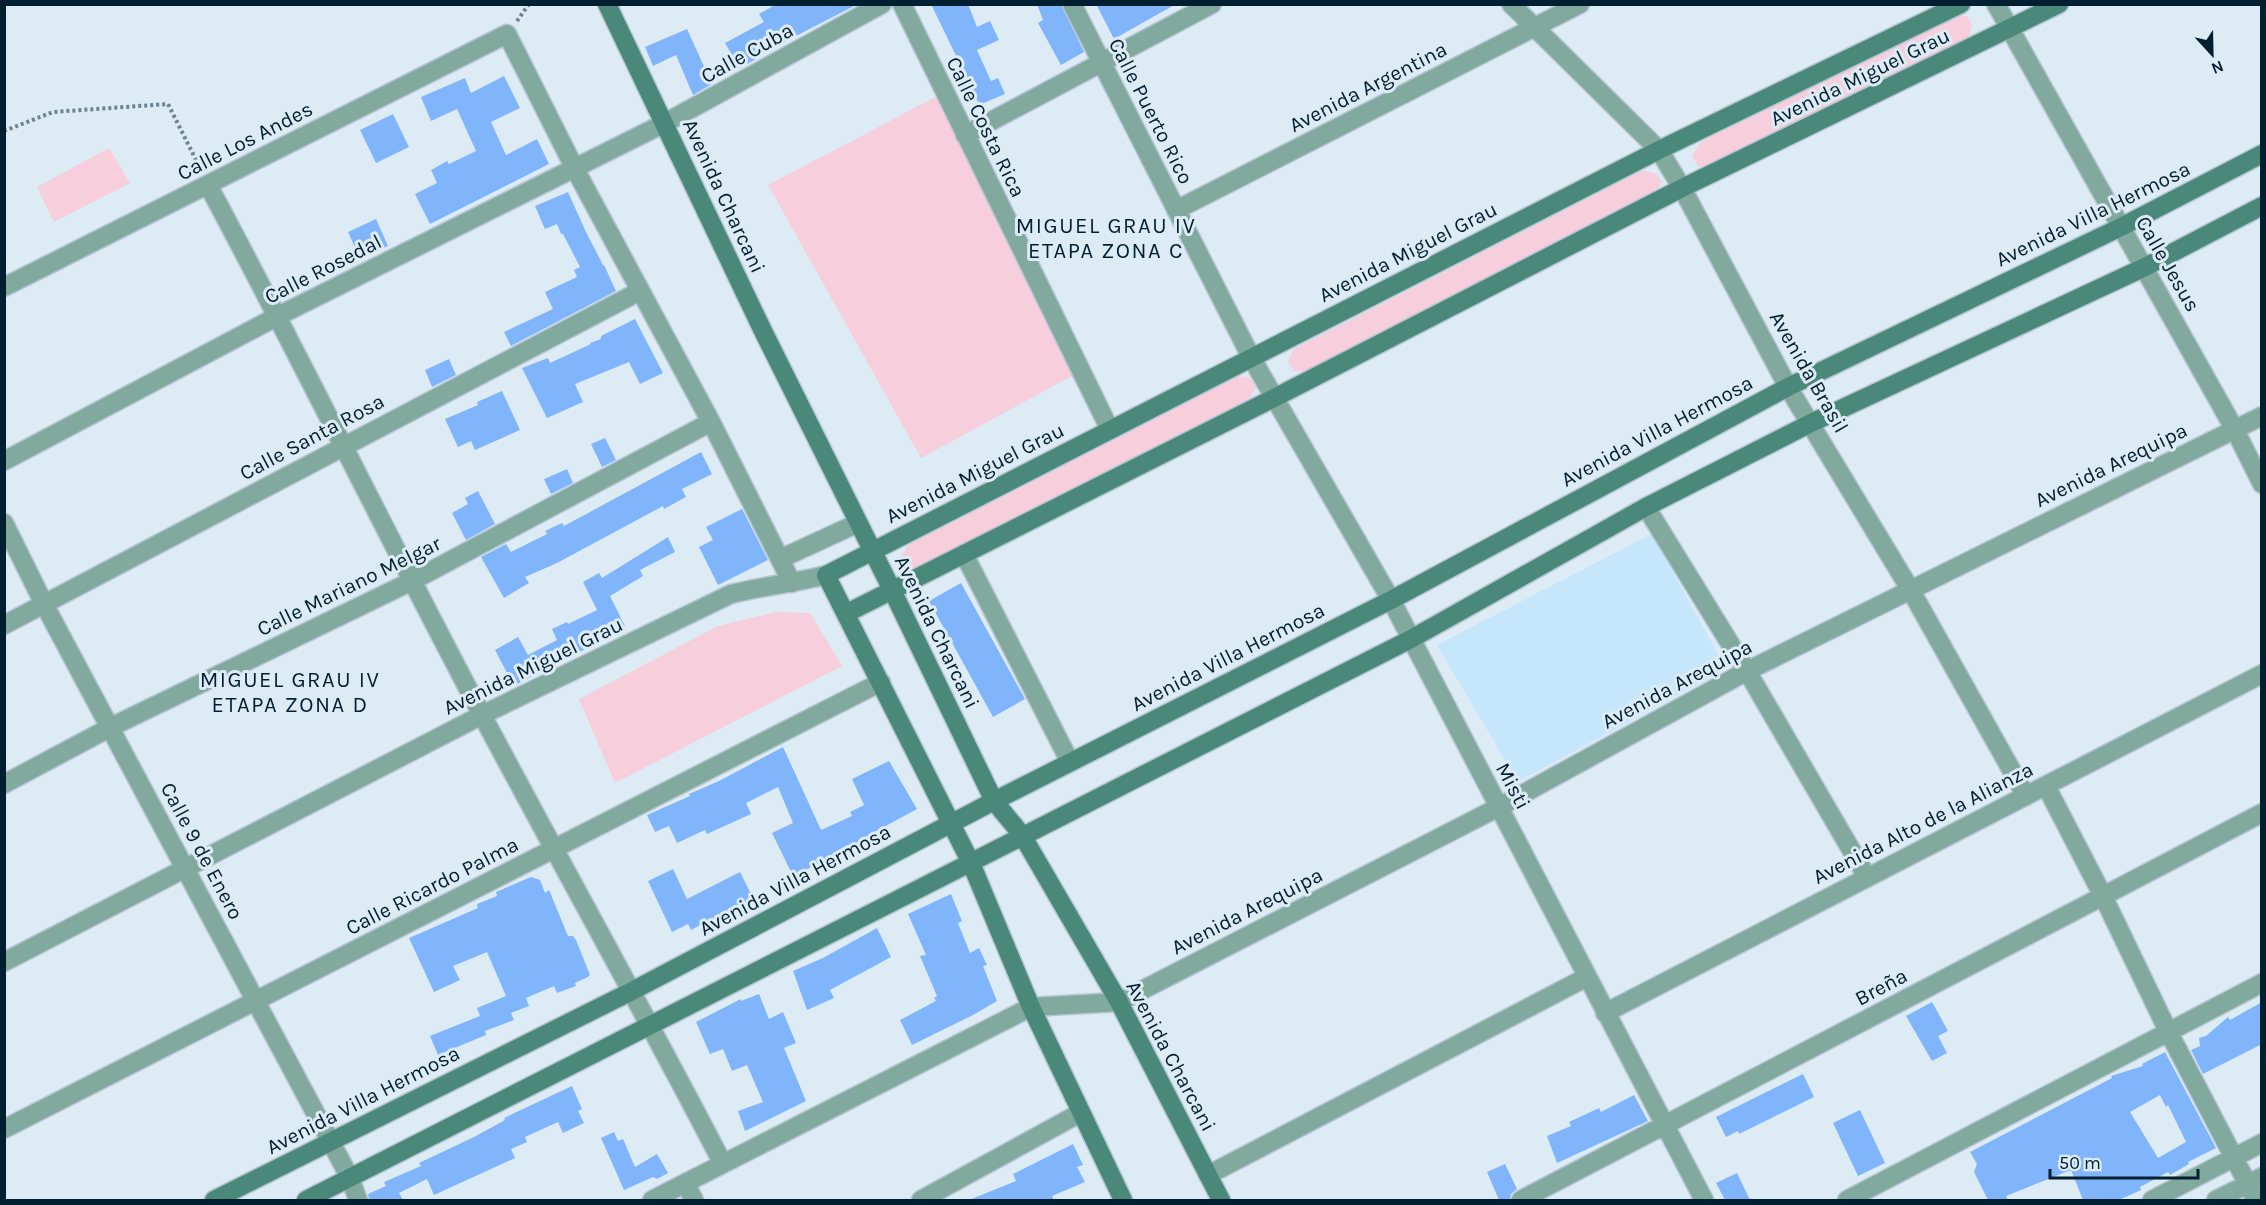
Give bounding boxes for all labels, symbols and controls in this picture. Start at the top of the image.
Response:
street label: Calle Cuba [697,18,797,88]
street label: Avenida Miguel Grau [1766,23,1954,131]
north arrow [2182,24,2242,84]
street label: Calle Puerto Rico [1104,34,1198,188]
street label: Avenida Argentina [1285,37,1451,137]
street label: Calle Costa Rica [942,53,1030,201]
text: N [2209,56,2226,78]
street label: Calle Los Andes [173,97,317,185]
street label: Avenida Charcani [678,115,770,277]
street label: Avenida Villa Hermosa [1992,156,2194,272]
street label: Avenida Miguel Grau [1315,197,1501,307]
street label: Calle Jesus [2131,212,2205,316]
district label: MIGUEL GRAU IV ETAPA ZONA C [1016,213,1196,264]
street label: Calle Rosedal [261,229,385,309]
street label: Avenida Brasil [1765,307,1853,437]
street label: Avenida Villa Hermosa [1557,370,1757,492]
street label: Calle Santa Rosa [236,389,388,485]
street label: Avenida Miguel Grau [882,418,1068,528]
street label: Avenida Arequipa [2031,418,2191,512]
street label: Calle Mariano Melgar [253,531,445,641]
street label: Avenida Charcani [890,552,984,712]
street label: Avenida Villa Hermosa [1127,598,1329,716]
street label: Avenida Miguel Grau [439,612,627,720]
street label: Avenida Arequipa [1598,634,1756,734]
district label: MIGUEL GRAU IV ETAPA ZONA D [200,667,380,718]
street label: Avenida Alto de la Alianza [1809,757,2037,889]
street label: Misti [1491,759,1535,813]
street label: Calle 9 de Enero [156,778,248,924]
street label: Avenida Villa Hermosa [695,819,895,941]
street label: Calle Ricardo Palma [342,832,522,940]
street label: Avenida Arequipa [1167,863,1327,959]
street label: Breña [1851,963,1911,1011]
street label: Avenida Charcani [1121,977,1221,1135]
street label: Avenida Villa Hermosa [262,1041,464,1159]
scale bar [2050,1142,2198,1180]
text: 50 m [2059,1152,2101,1174]

